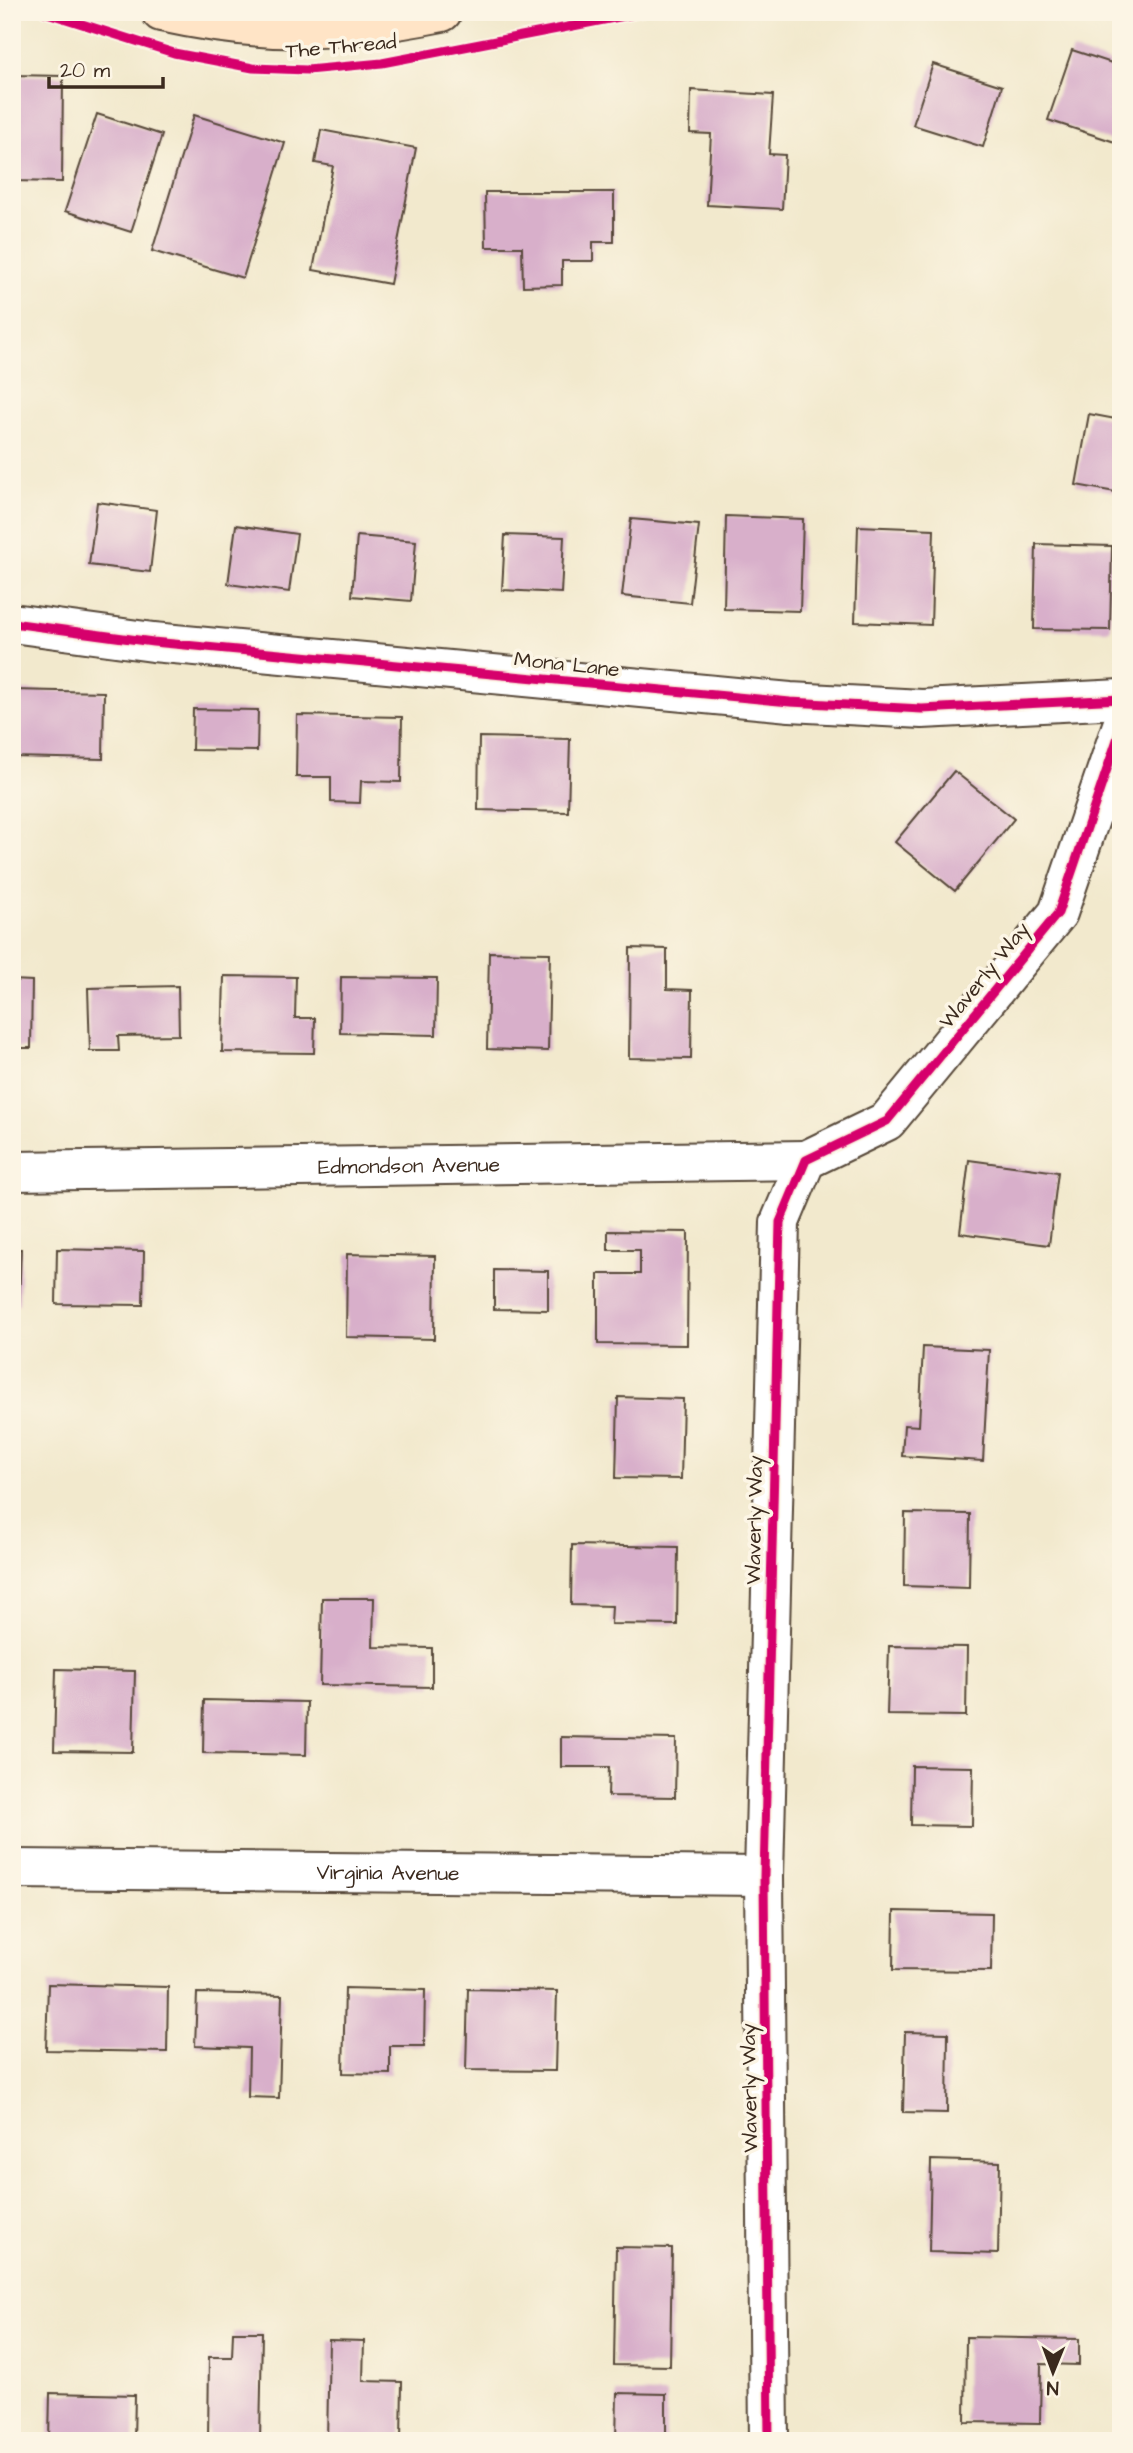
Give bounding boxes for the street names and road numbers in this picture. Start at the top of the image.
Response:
street label: The Thread [284,27,398,66]
street label: Mona Lane [513,645,621,684]
street label: Waverly Way [932,916,1038,1036]
street label: Edmondson Avenue [318,1150,500,1182]
street label: Waverly Way [739,1455,772,1585]
street label: Virginia Avenue [316,1858,460,1889]
street label: Waverly Way [734,2023,767,2153]

